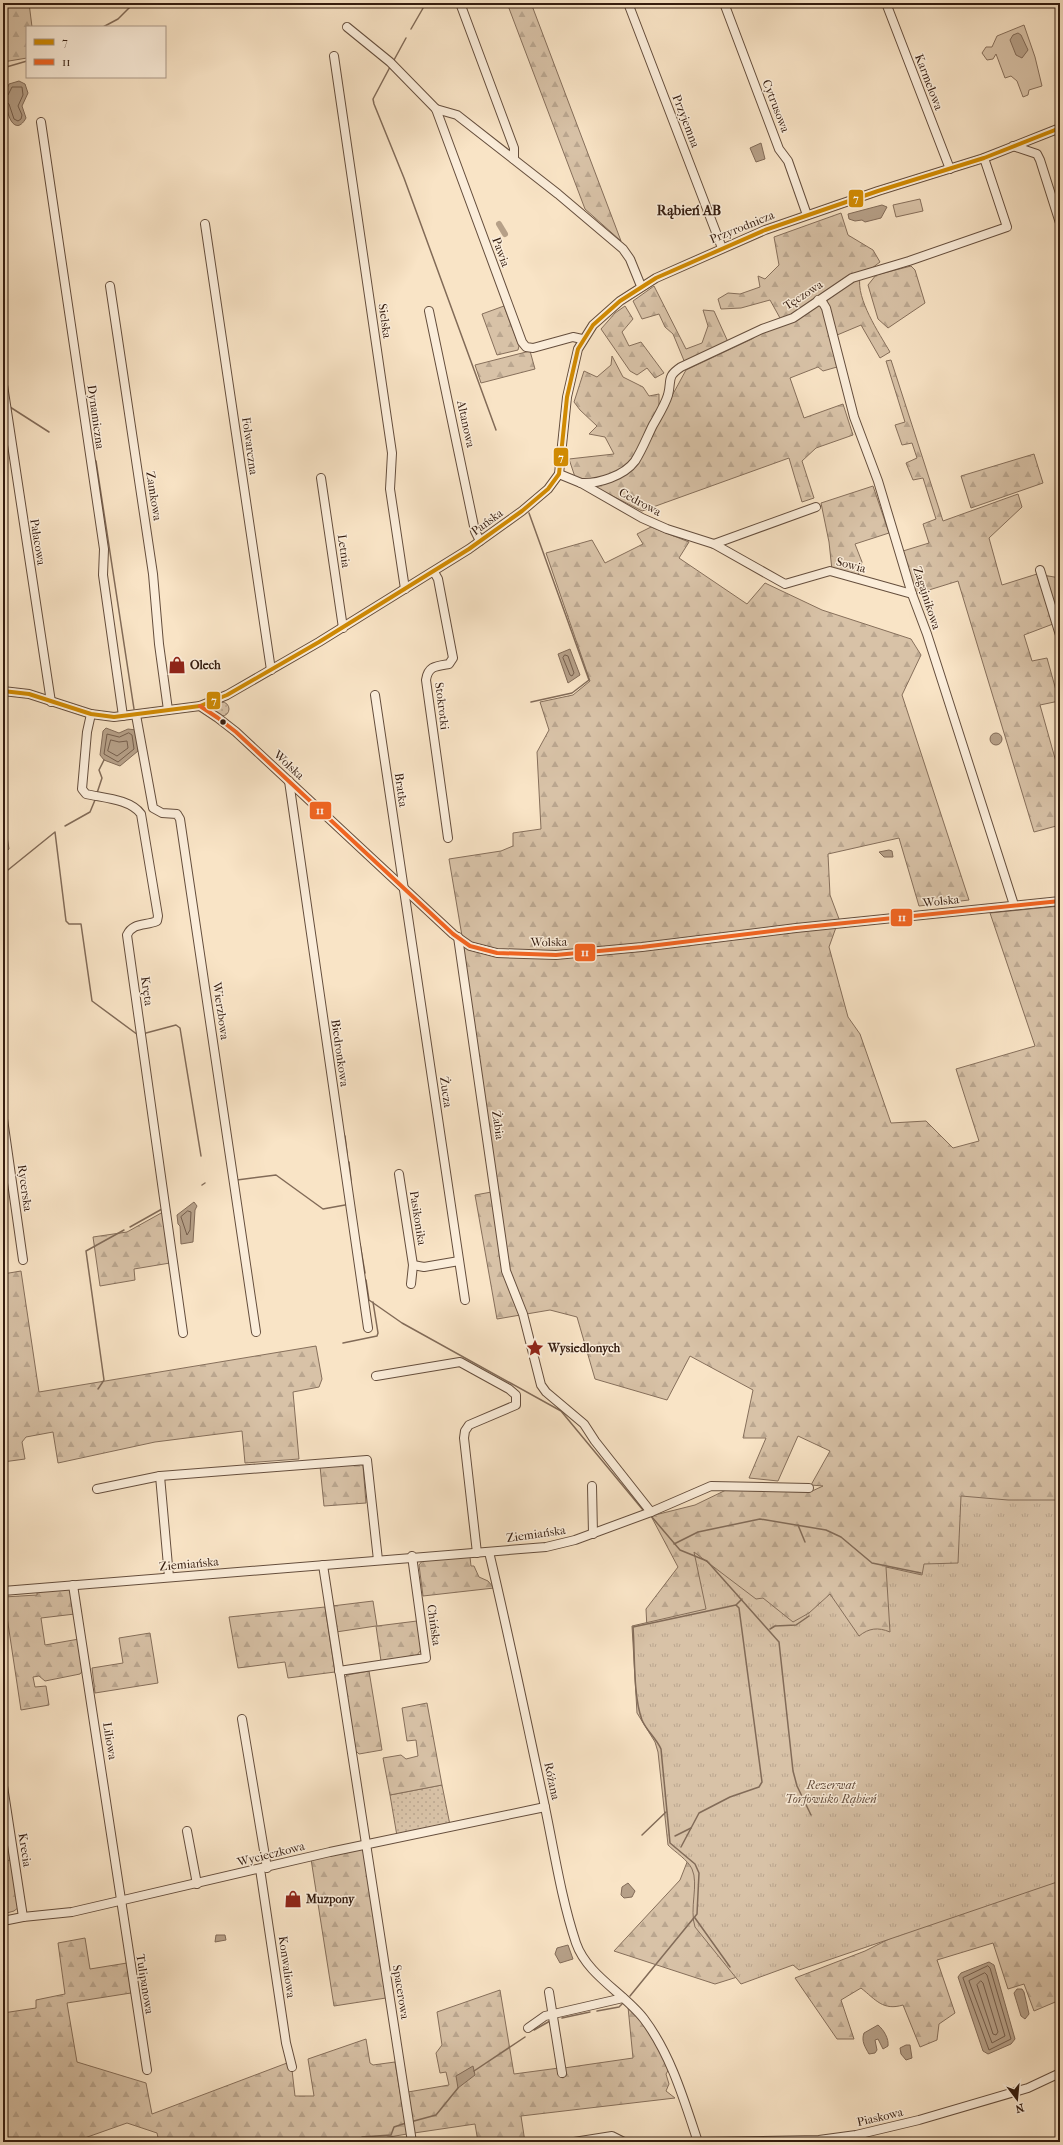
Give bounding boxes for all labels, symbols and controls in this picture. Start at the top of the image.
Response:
legend [26,26,166,78]
text: 7 [62,35,68,49]
street label: Karmelowa [912,52,946,112]
text: 11 [62,55,71,69]
street label: Cytrusowa [760,78,793,135]
street label: Przyjemna [670,93,703,150]
line badge: 7 [848,189,864,208]
text: 7 [852,192,859,205]
district label: Rąbień AB [657,202,721,220]
street label: Przyrodnicza [708,208,777,246]
street label: Pawia [489,235,513,269]
street label: Tęczowa [781,277,826,313]
street label: Sielska [376,303,394,340]
street label: Dynamiczna [85,384,107,450]
street label: Altanowa [454,398,478,449]
street label: Folwarczna [239,416,261,476]
line badge: 7 [553,447,569,467]
text: 7 [557,451,564,464]
street label: Zamkowa [143,470,165,522]
street label: Cedrowa [617,485,664,519]
street label: Pańska [468,506,506,538]
street label: Pałacowa [27,518,49,567]
street label: Letnia [335,533,353,569]
street label: Sowia [835,554,868,576]
street label: Zagajnikowa [910,565,944,632]
shop icon: Olech [167,655,187,675]
place label: Olech [190,658,221,672]
street label: Stokrotki [432,681,452,731]
line badge: 7 [206,691,221,710]
text: 7 [210,694,217,707]
unlabelled marker [218,717,228,727]
street label: Wolska [270,747,307,783]
street label: Bratka [392,772,410,808]
line badge: 11 [309,801,332,820]
text: 11 [316,804,324,817]
street label: Wolska [921,892,960,910]
line badge: 11 [890,908,913,927]
text: 11 [898,911,906,924]
street label: Wolska [530,935,568,949]
line badge: 11 [574,943,596,962]
text: 11 [581,946,589,959]
street label: Kręta [138,975,156,1007]
street label: Wierzbowa [210,980,232,1041]
street label: Biedronkowa [328,1018,352,1088]
street label: Żucza [437,1076,456,1109]
street label: Żabia [489,1110,508,1141]
street label: Rycerska [15,1164,35,1213]
street label: Pasikonika [407,1190,429,1247]
place icon: Wysiedlonych [525,1338,545,1358]
place label: Wysiedlonych [547,1341,620,1356]
street label: Ziemiańska [505,1523,567,1545]
street label: Ziemiańska [159,1554,220,1574]
street label: Chińska [424,1603,444,1647]
street label: Liliowa [100,1721,120,1761]
street label: Różana [541,1761,563,1801]
park label: Rezerwat Torfowisko Rąbień [785,1778,877,1806]
street label: Krecia [15,1832,35,1868]
street label: Wycieczkowa [235,1839,307,1869]
shop icon: Muzpony [283,1889,303,1909]
place label: Muzpony [305,1892,355,1907]
street label: Konwaliowa [276,1935,298,1999]
street label: Tulipanowa [133,1953,157,2015]
street label: Spacerowa [390,1964,412,2021]
north arrow [997,2079,1037,2119]
text: N [1013,2101,1025,2116]
street label: Piaskowa [856,2105,905,2129]

